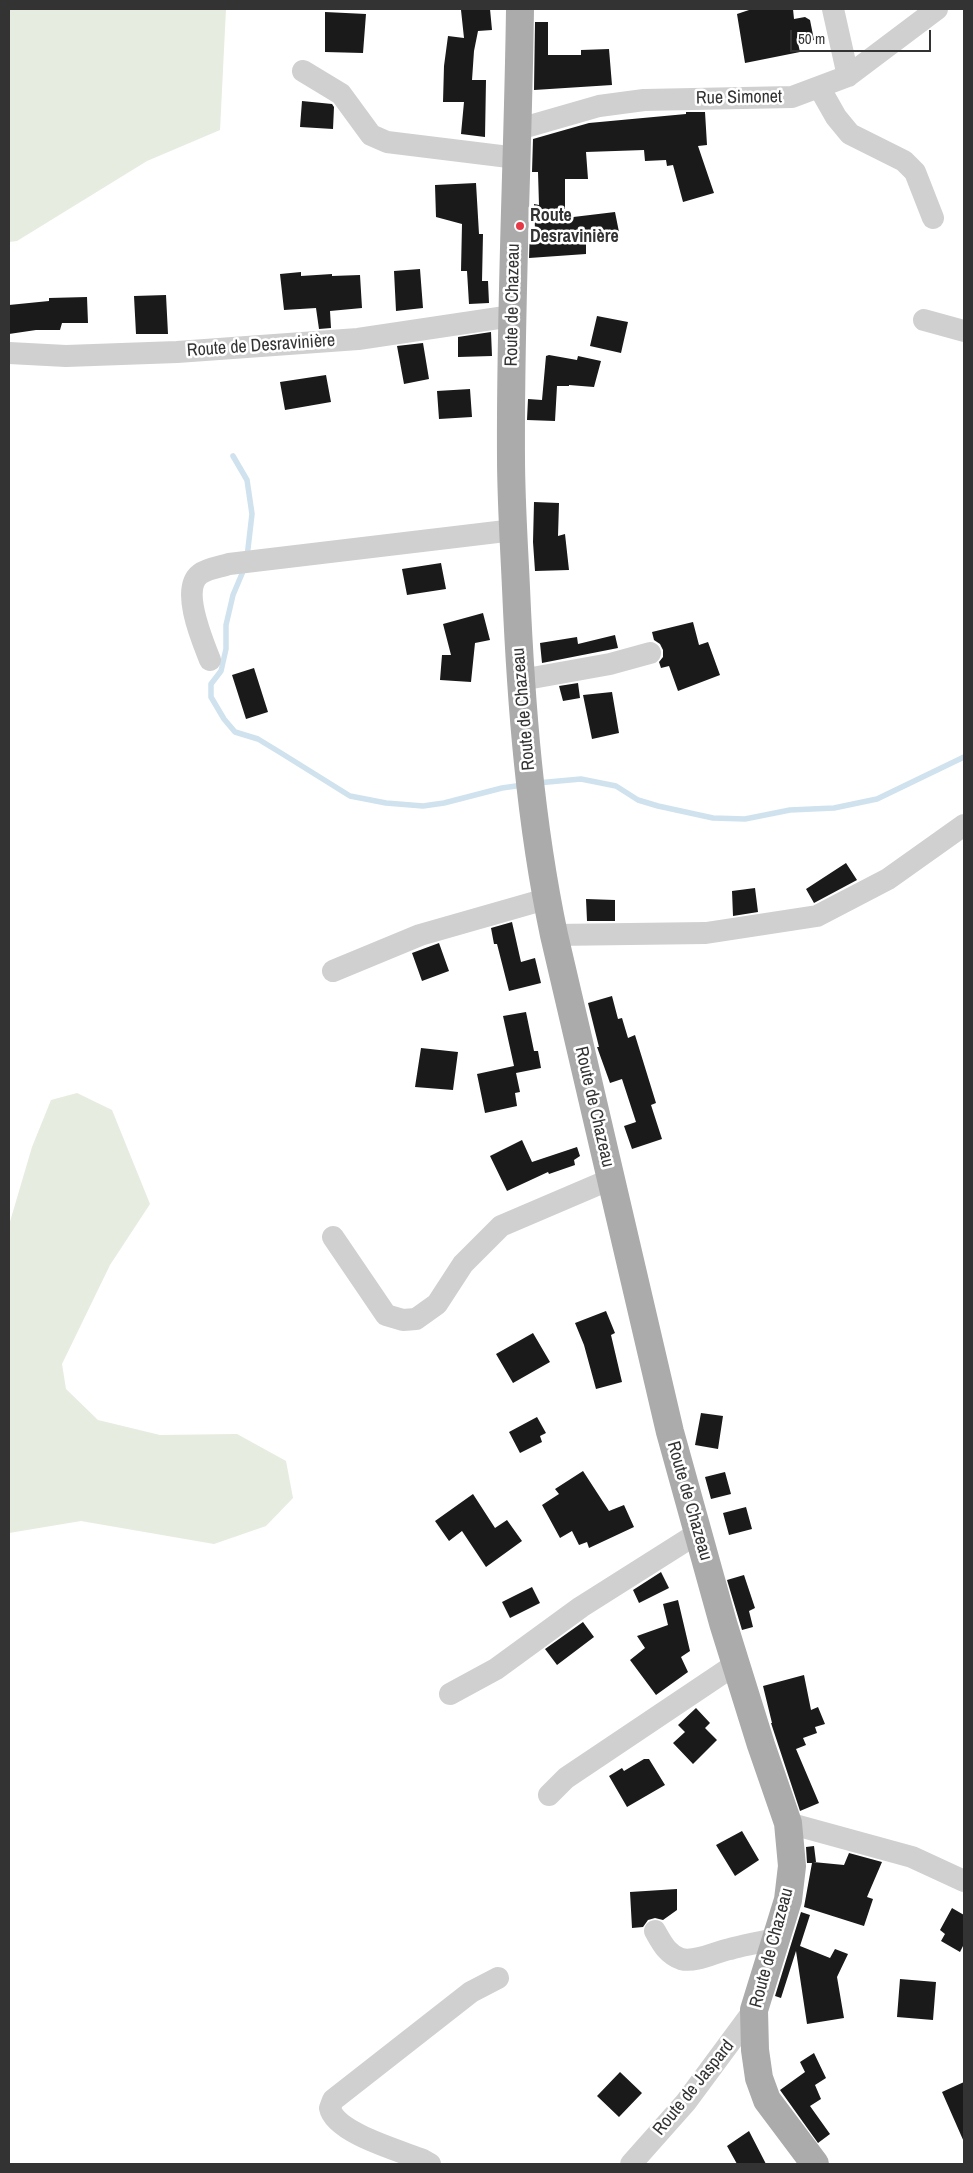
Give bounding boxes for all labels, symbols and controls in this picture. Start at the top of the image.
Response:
scale bar [793,20,934,52]
text: 50 m [798,28,825,49]
street label: Rue Simonet [696,86,782,110]
place label: Route Desravinière [530,205,619,248]
marker: Route Desravinière [514,220,526,232]
street label: Route de Chazeau [501,243,525,367]
street label: Route de Desravinière [186,330,336,362]
street label: Route de Chazeau [508,647,540,771]
street label: Route de Chazeau [570,1045,618,1169]
street label: Route de Chazeau [662,1439,716,1563]
street label: Route de Chazeau [746,1886,798,2010]
street label: Route de Jaspard [649,2036,739,2140]

